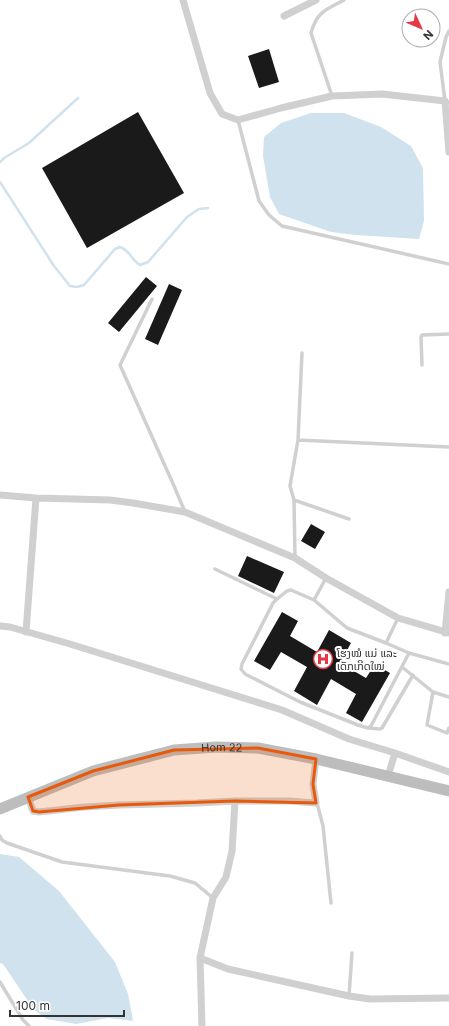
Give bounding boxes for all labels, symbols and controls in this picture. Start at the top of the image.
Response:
north arrow [401,8,441,48]
text: N [420,27,436,43]
place label: ໂຮງໝໍ ແມ່ ແລະ ເດັກເກີດໃໝ່ [336,646,397,673]
hospital icon: ໂຮງໝໍ ແມ່ ແລະ ເດັກເກີດໃໝ່ [312,648,334,670]
street label: Hom 22 [201,740,242,755]
scale bar [10,992,124,1018]
text: 100 m [16,998,50,1013]

